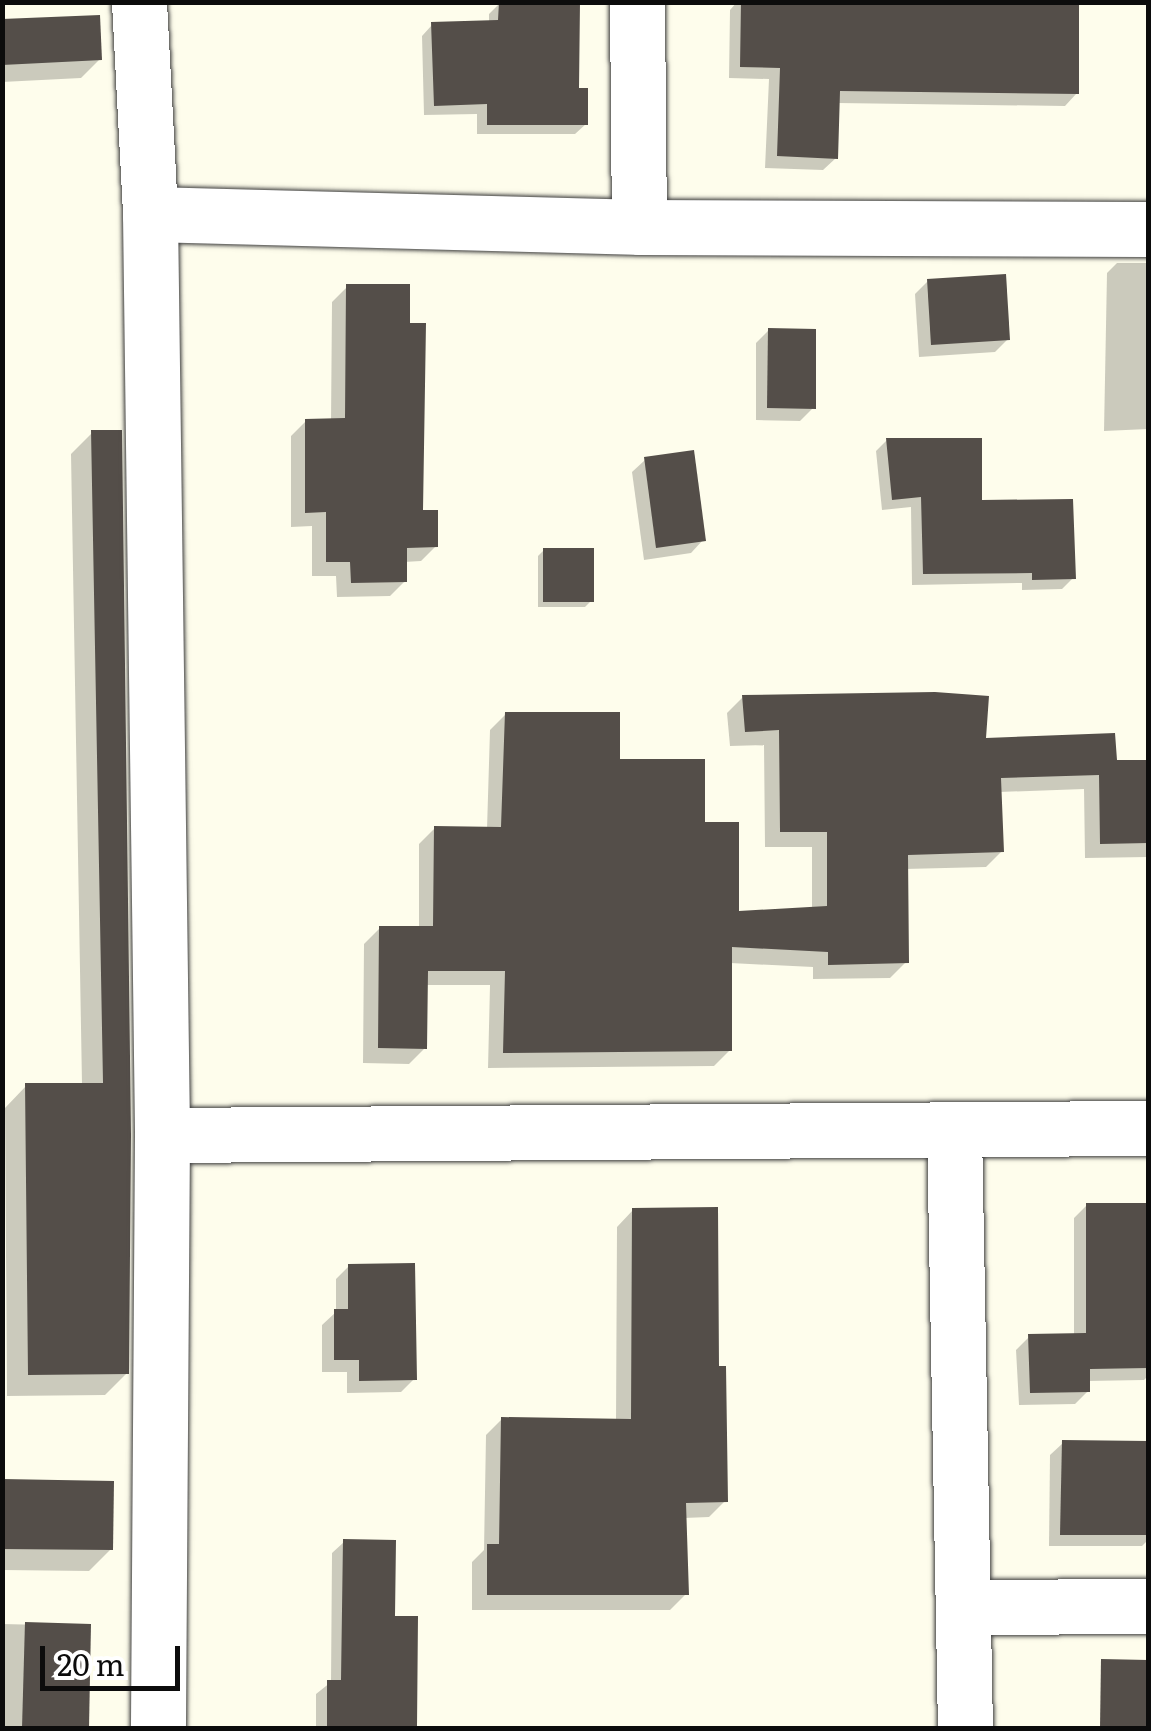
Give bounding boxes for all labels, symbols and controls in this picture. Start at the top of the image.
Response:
scale bar [45,1626,185,1688]
text: 20 m [57,1641,125,1685]

